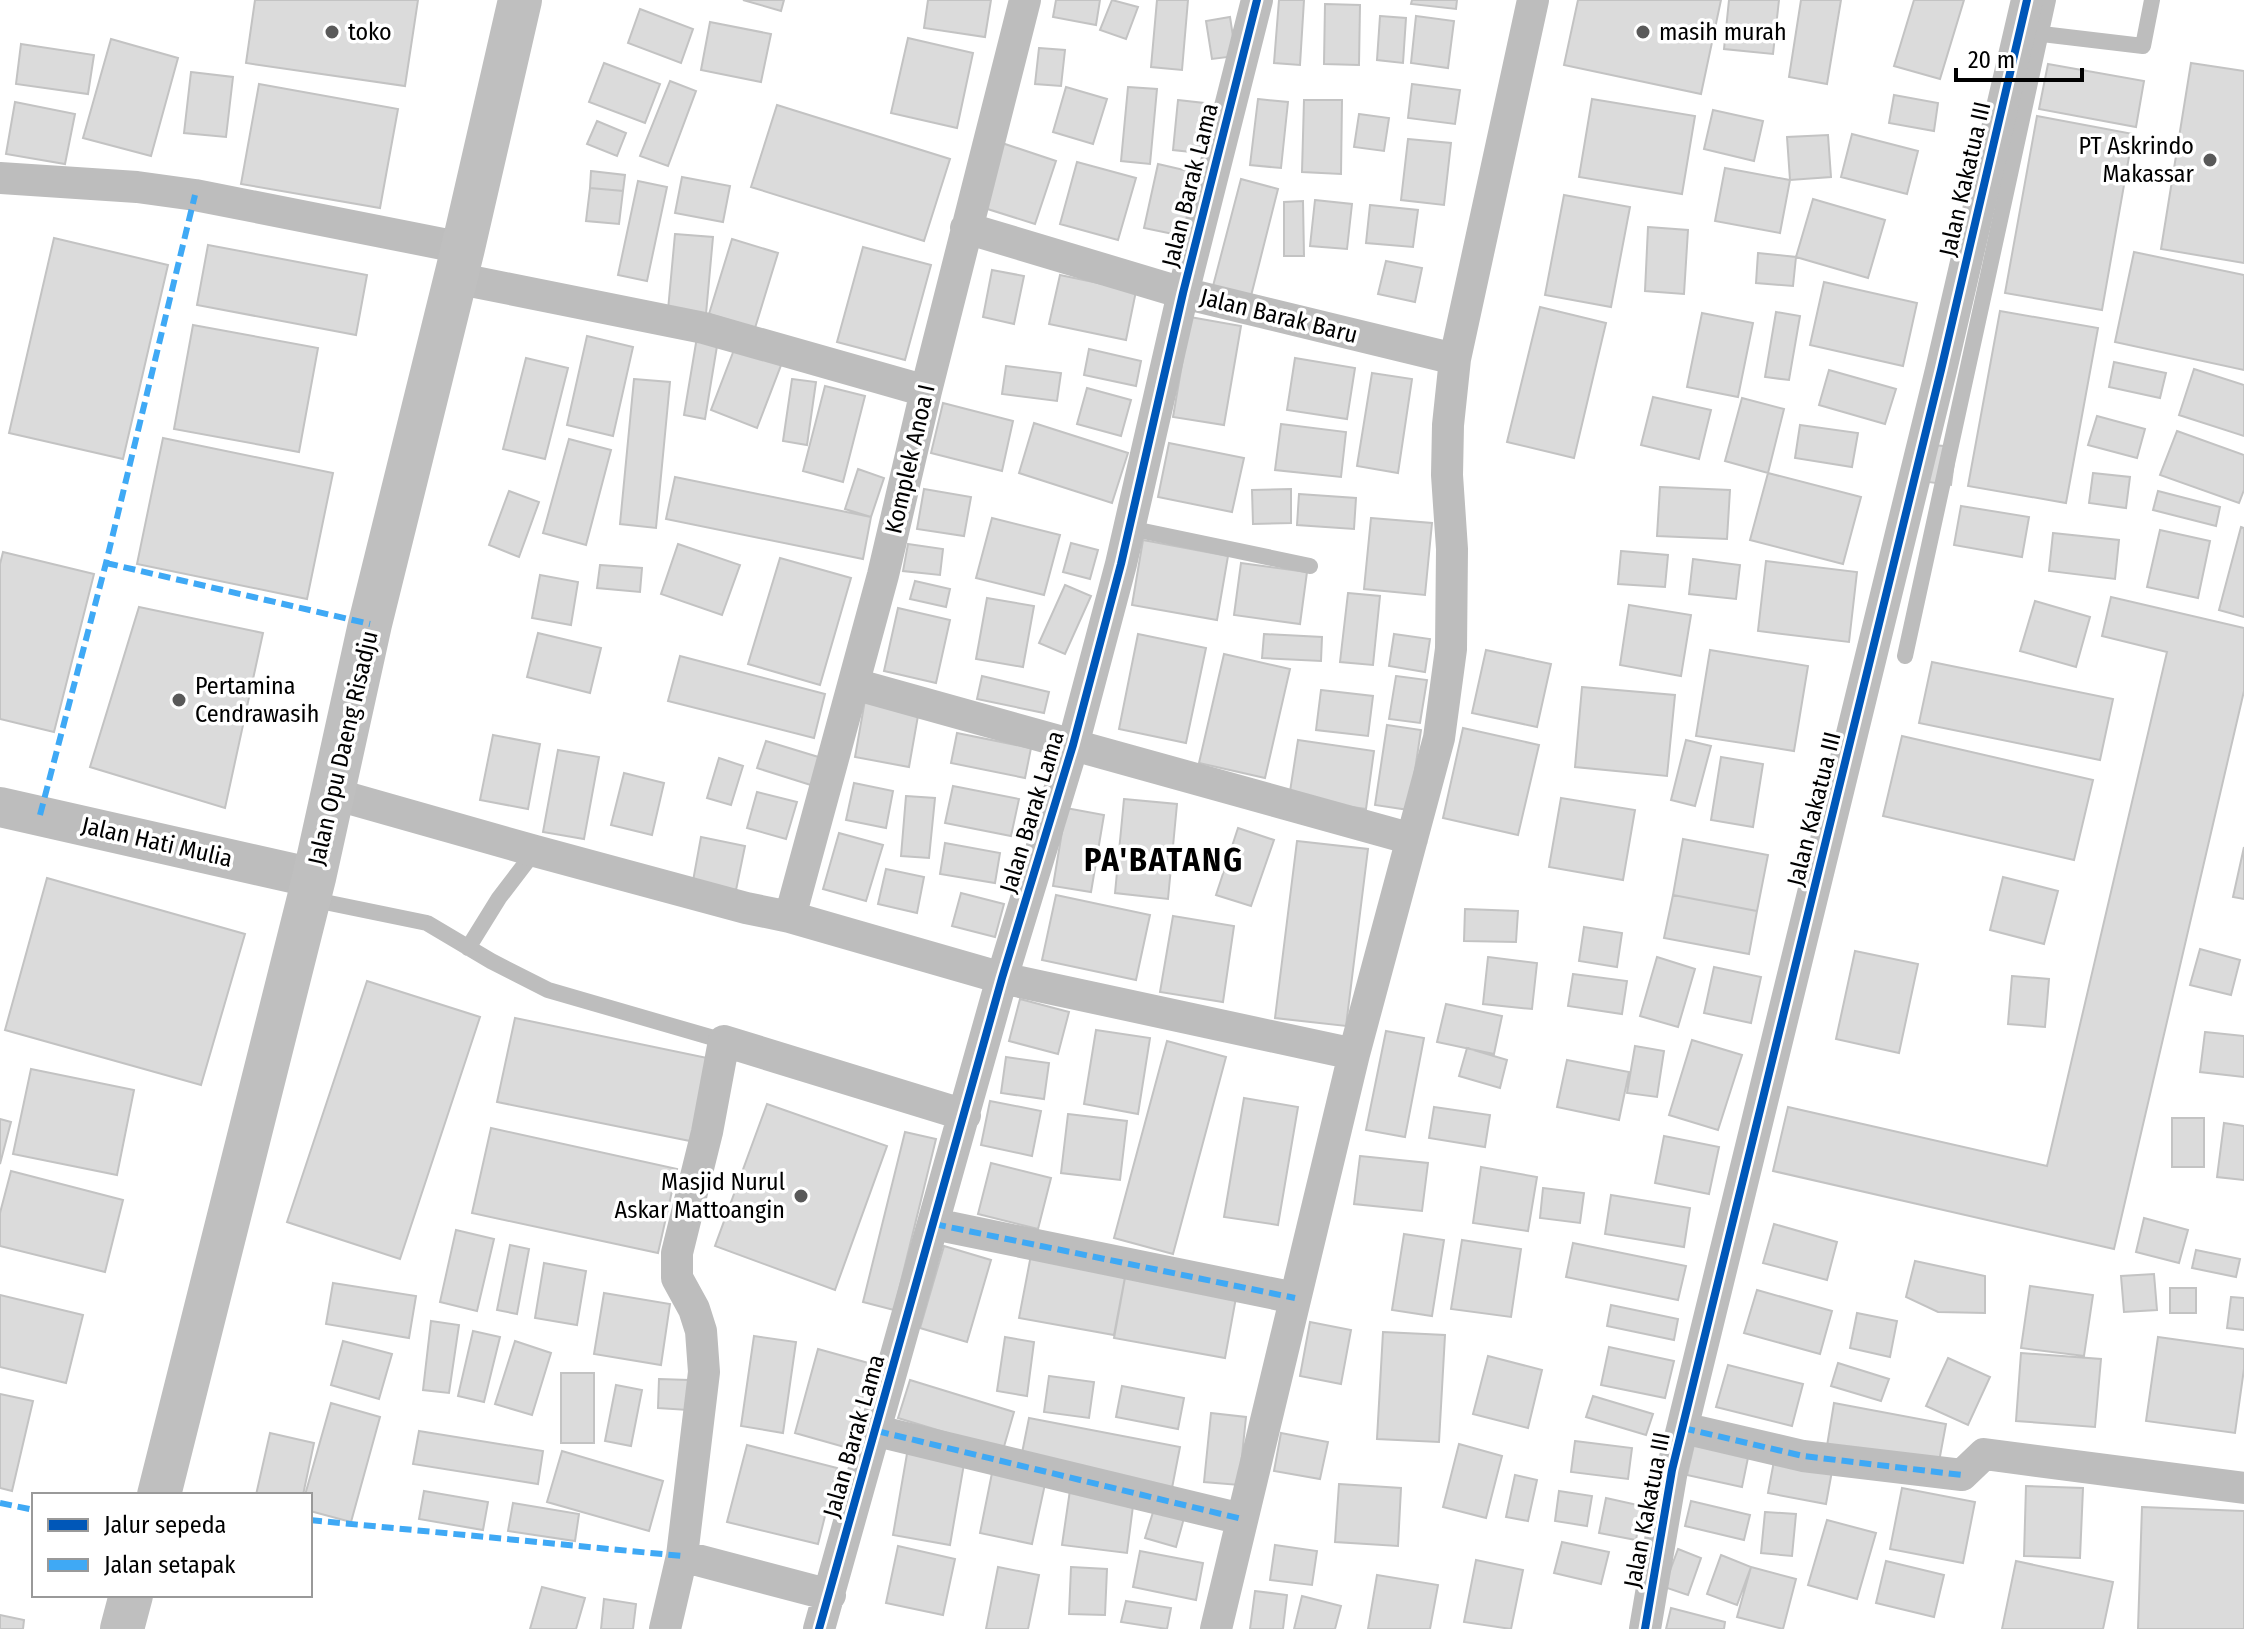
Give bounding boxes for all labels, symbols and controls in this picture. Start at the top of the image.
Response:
place label: toko [348,18,392,46]
place label: masih murah [1659,18,1787,46]
marker: toko [323,23,341,41]
marker: masih murah [1634,23,1652,41]
scale bar [1956,32,2082,82]
text: 20 m [1968,46,2015,74]
street label: Jalan Kakatua III [1934,99,1996,259]
street label: Jalan Barak Lama [1156,100,1224,270]
place label: PT Askrindo Makassar [2079,132,2195,188]
marker: PT Askrindo Makassar [2201,151,2219,169]
street label: Jalan Barak Baru [1197,283,1361,349]
street label: Komplek Anoa I [879,382,941,536]
street label: Jalan Opu Daeng Risadju [302,628,384,868]
place label: Pertamina Cendrawasih [195,672,319,728]
marker: Pertamina Cendrawasih [170,691,188,709]
street label: Jalan Barak Lama [994,728,1070,896]
street label: Jalan Kakatua III [1781,729,1847,889]
street label: Jalan Hati Mulia [79,811,235,873]
district label: PA'BATANG [1084,841,1244,879]
place label: Masjid Nurul Askar Mattoangin [615,1168,785,1224]
marker: Masjid Nurul Askar Mattoangin [792,1187,810,1205]
street label: Jalan Barak Lama [817,1351,891,1521]
street label: Jalan Kakatua III [1618,1430,1676,1590]
legend [32,1493,312,1597]
text: Jalur sepeda [104,1511,226,1539]
text: Jalan setapak [104,1551,236,1579]

